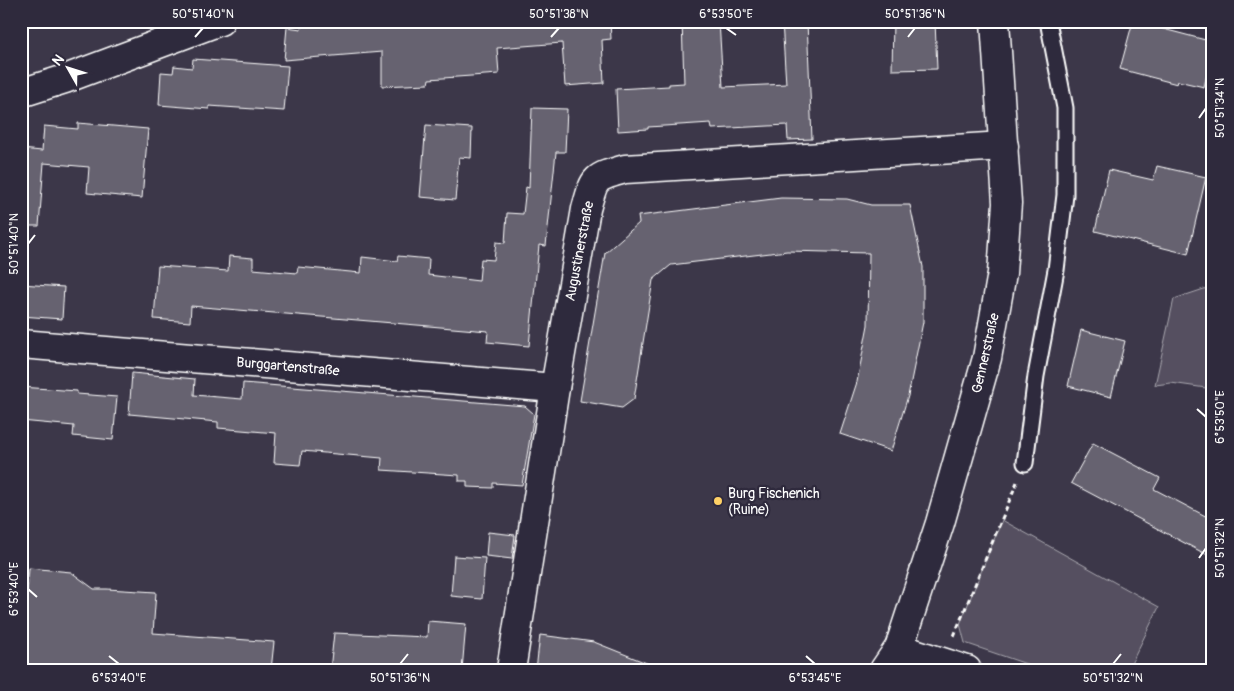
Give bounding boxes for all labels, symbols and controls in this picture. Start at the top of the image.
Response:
text: 50°51'40"N [172,7,234,22]
text: 50°51'38"N [529,7,589,22]
text: 6°53'50"E [699,7,753,22]
text: 50°51'36"N [885,7,945,22]
north arrow [42,42,92,92]
text: N [49,51,68,69]
text: 50°51'34"N [1213,78,1228,138]
street label: Augustinerstraße [561,199,598,303]
text: 50°51'40"N [7,213,22,275]
street label: Gennerstraße [968,311,1003,395]
street label: Burggartenstraße [236,354,340,379]
text: 6°53'50"E [1213,390,1228,444]
place label: Burg Fischenich (Ruine) [728,485,820,518]
marker: Burg Fischenich (Ruine) [712,495,724,507]
text: 50°51'32"N [1213,518,1228,578]
text: 6°53'40"E [7,562,22,616]
text: 6°53'40"E [92,671,146,686]
text: 50°51'36"N [370,671,430,686]
text: 6°53'45"E [789,671,841,686]
text: 50°51'32"N [1083,671,1143,686]

